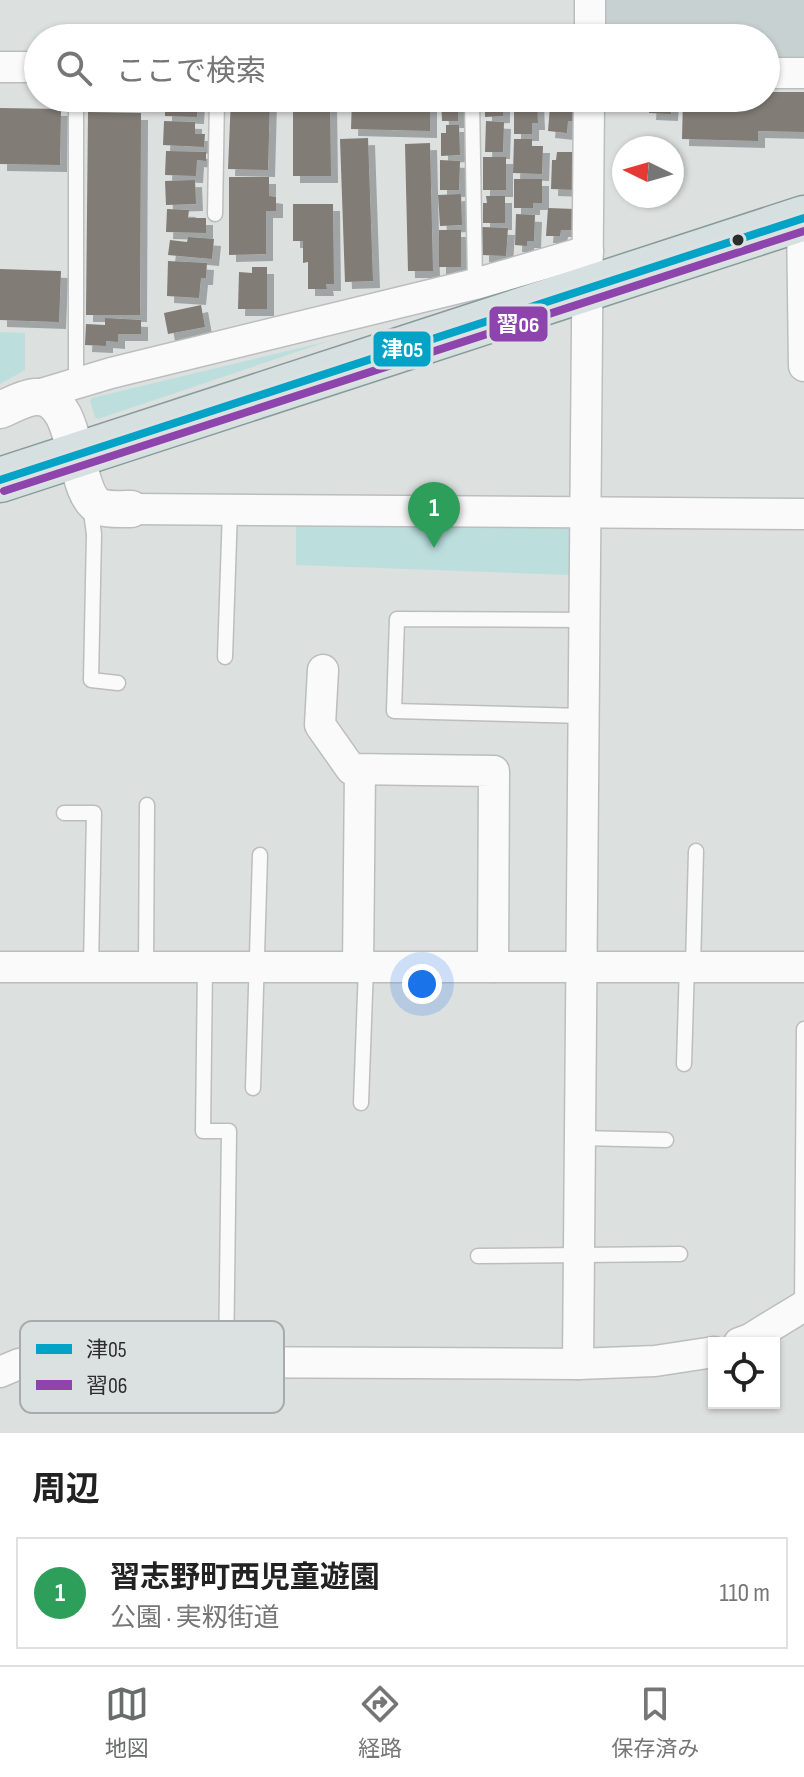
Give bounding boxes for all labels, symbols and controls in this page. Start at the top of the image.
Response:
search box [24,24,780,112]
icon: search [52,46,96,90]
text: ここで検索 [116,54,266,90]
north arrow [612,136,684,208]
unlabelled marker [730,232,746,248]
line badge: 習06 [488,305,549,343]
text: 習06 [497,312,539,339]
line badge: 津05 [372,330,432,368]
text: 津05 [381,337,423,364]
pin: 1 [408,482,460,548]
your location [402,964,442,1004]
legend [20,1321,284,1413]
text: 津05 [86,1337,127,1364]
map controls [708,1337,780,1409]
button: locate [708,1337,780,1409]
text: 習06 [86,1373,127,1400]
text: 周辺 [32,1469,100,1510]
text: 習志野町西児童遊園 [110,1560,380,1596]
text: 1 [55,1578,65,1609]
text: 110 m [719,1578,770,1609]
text: 公園 · 実籾街道 [110,1603,279,1634]
tab: 地図 [105,1682,149,1763]
tab: 経路 [358,1682,402,1763]
tab: 保存済み [611,1682,699,1763]

